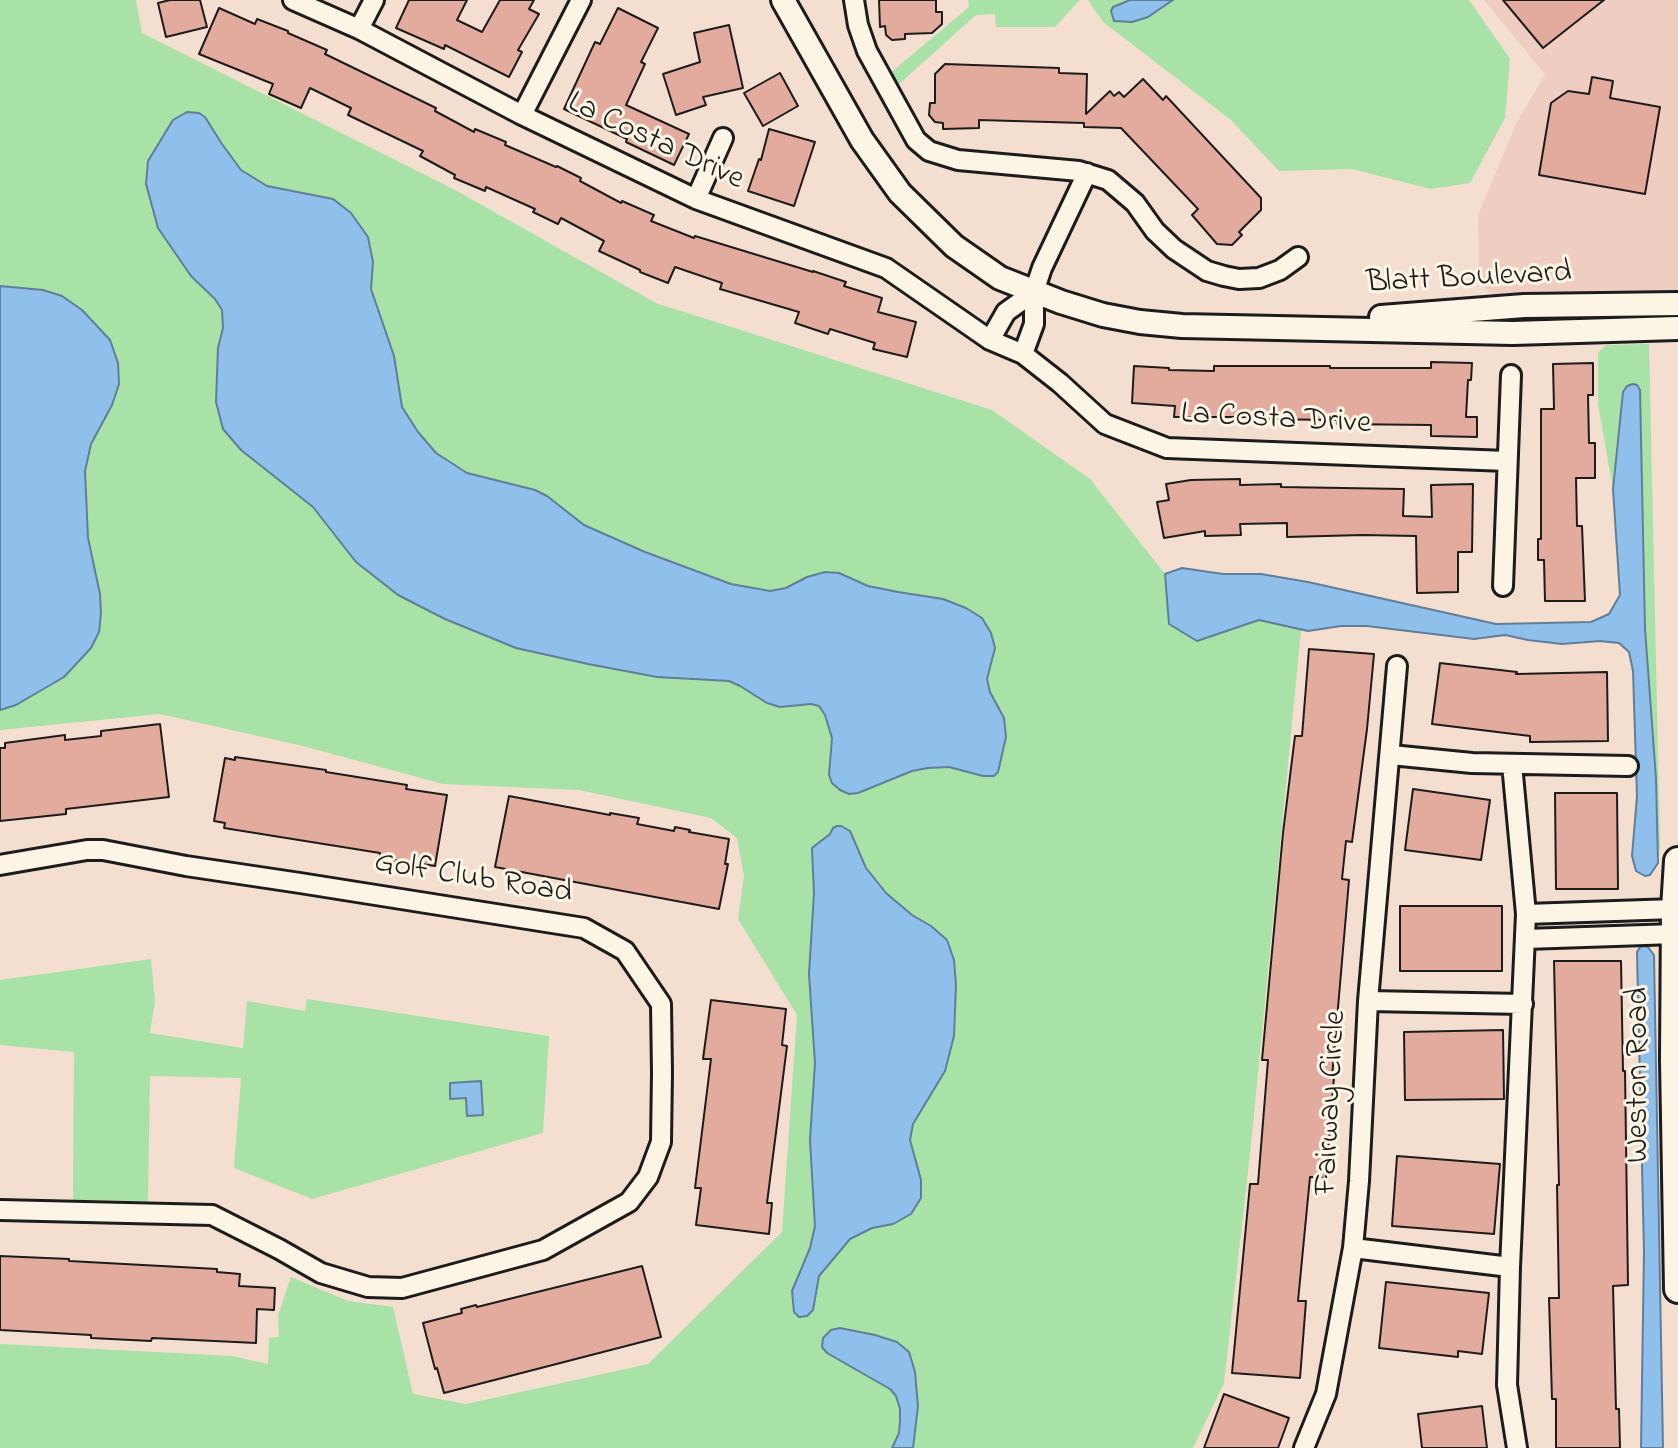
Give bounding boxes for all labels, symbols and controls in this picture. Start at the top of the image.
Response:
street label: La Costa Drive [561,85,749,201]
street label: Blatt Boulevard [1365,255,1573,305]
street label: La Costa Drive [1180,397,1372,445]
street label: Golf Club Road [371,845,575,915]
street label: Weston Road [1622,987,1660,1163]
street label: Fairway Circle [1309,1010,1357,1196]

